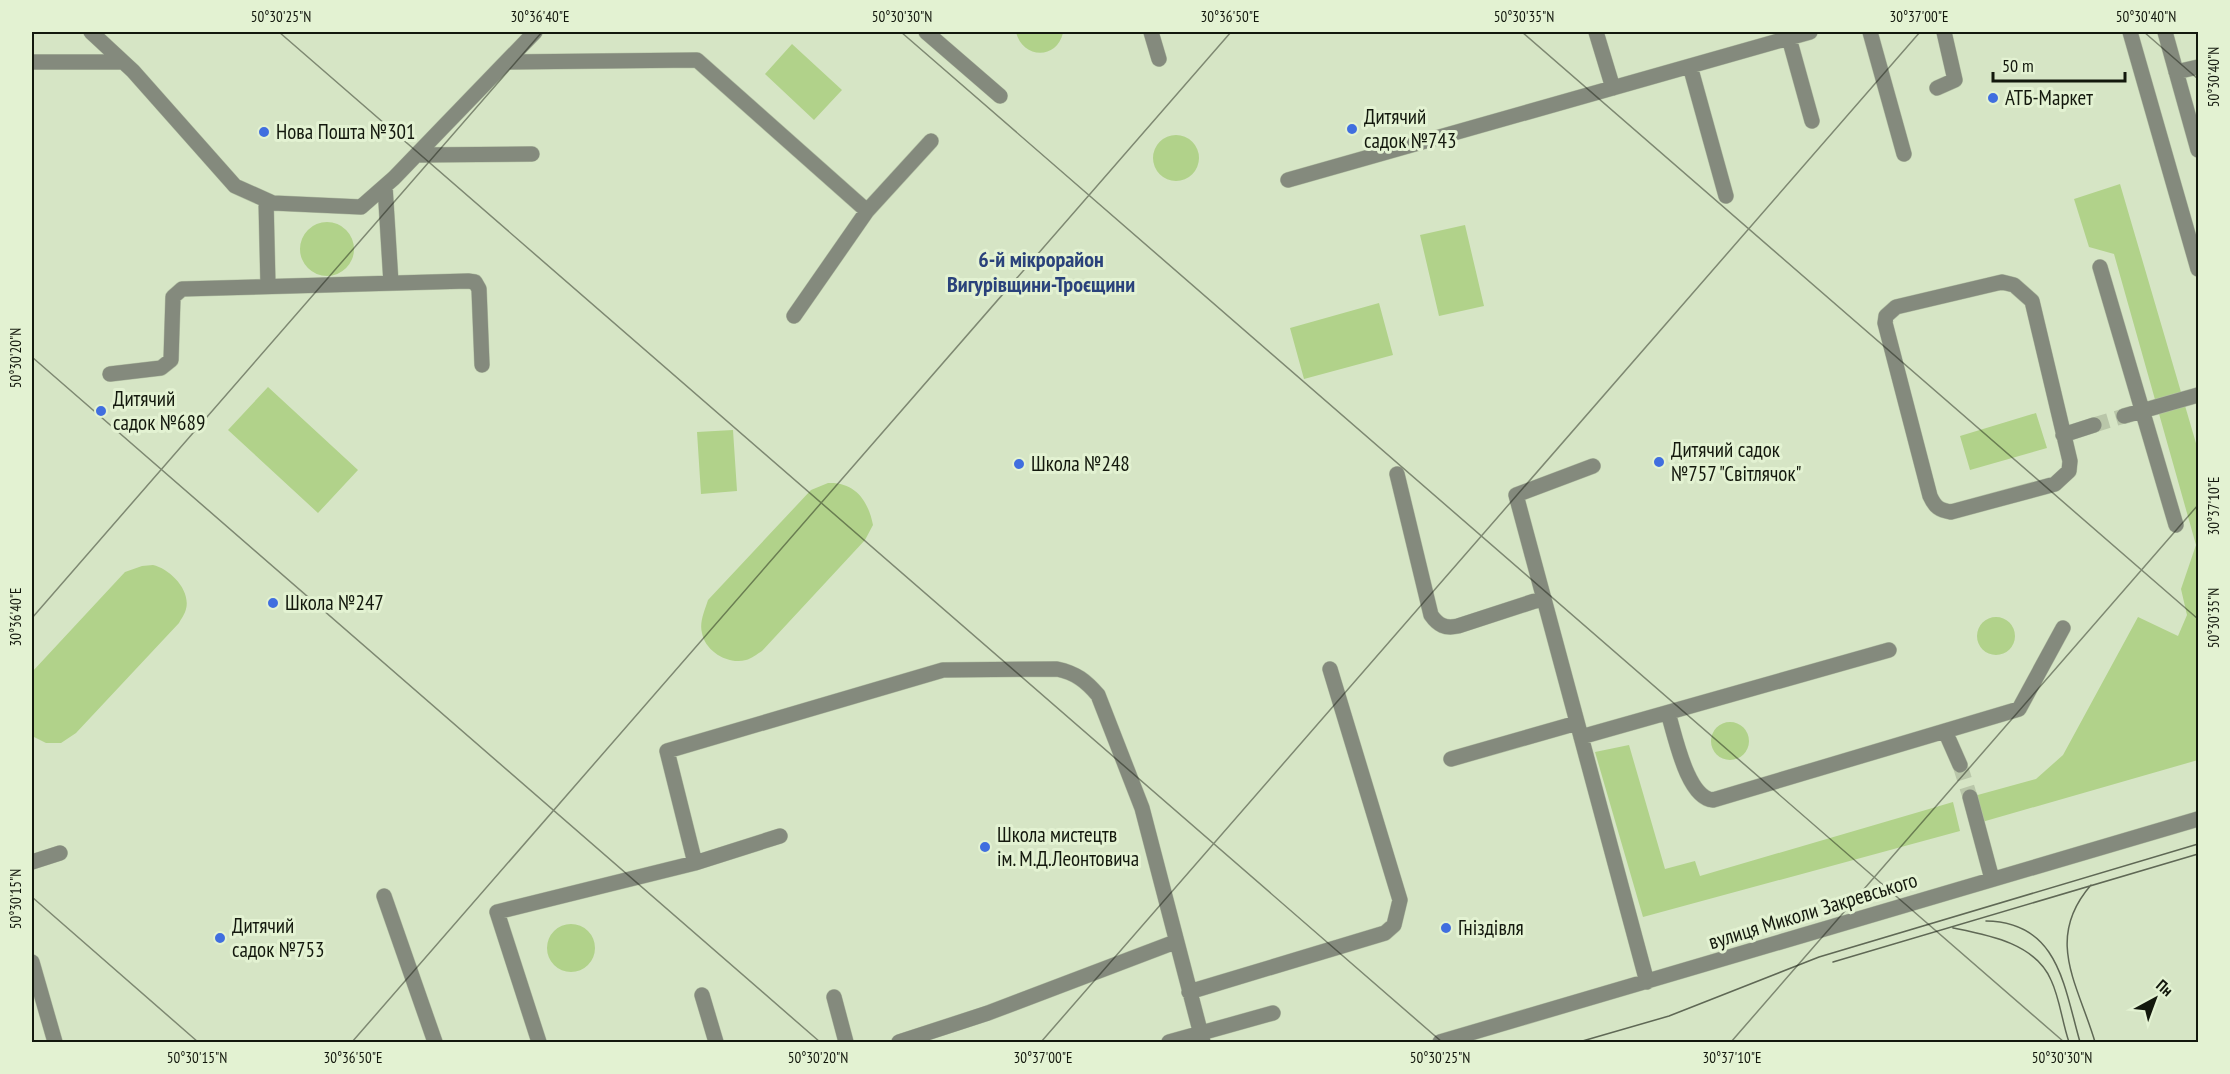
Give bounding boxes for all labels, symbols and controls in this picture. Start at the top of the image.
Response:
text: 50°30'25"N [251,7,311,26]
text: 30°36'40"E [510,7,570,26]
text: 50°30'30"N [872,7,932,26]
text: 30°36'50"E [1200,7,1260,26]
text: 50°30'35"N [1494,7,1554,26]
text: 30°37'00"E [1889,7,1949,26]
text: 50°30'40"N [2116,7,2176,26]
scale bar [1993,45,2125,83]
text: 50°30'40"N [2204,47,2223,107]
text: 50 m [2002,54,2034,77]
place label: АТБ-Маркет [2005,84,2093,111]
marker: АТБ-Маркет [1986,91,2000,105]
place label: Дитячий садок №743 [1364,103,1456,154]
place label: Нова Пошта №301 [276,118,415,145]
marker: Дитячий садок №743 [1345,122,1359,136]
marker: Нова Пошта №301 [257,125,271,139]
district label: 6-й мікрорайон Вигурівщини-Троєщини [947,245,1135,298]
text: 50°30'20"N [6,328,25,388]
place label: Дитячий садок №689 [113,385,205,436]
marker: Дитячий садок №689 [94,404,108,418]
place label: Дитячий садок №757 "Світлячок" [1671,436,1802,487]
place label: Школа №248 [1031,450,1130,477]
marker: Дитячий садок №757 "Світлячок" [1652,455,1666,469]
marker: Школа №248 [1012,457,1026,471]
text: 30°37'10"E [2204,476,2223,536]
text: 30°36'40"E [6,587,25,647]
text: 50°30'35"N [2204,588,2223,648]
place label: Школа №247 [285,589,384,616]
marker: Школа №247 [266,596,280,610]
place label: Школа мистецтв ім. М.Д.Леонтовича [997,821,1139,872]
marker: Школа мистецтв ім. М.Д.Леонтовича [978,840,992,854]
street label: вулиця Миколи Закревського [1705,866,1921,955]
text: 50°30'15"N [6,869,25,929]
place label: Дитячий садок №753 [232,912,324,963]
place label: Гніздівля [1458,914,1524,941]
marker: Гніздівля [1439,921,1453,935]
marker: Дитячий садок №753 [213,931,227,945]
north arrow [2125,969,2185,1029]
text: Пн [2152,975,2177,1000]
text: 50°30'15"N [167,1048,227,1067]
text: 30°36'50"E [323,1048,383,1067]
text: 50°30'20"N [788,1048,848,1067]
text: 30°37'00"E [1013,1048,1073,1067]
text: 50°30'25"N [1410,1048,1470,1067]
text: 30°37'10"E [1702,1048,1762,1067]
text: 50°30'30"N [2032,1048,2092,1067]

